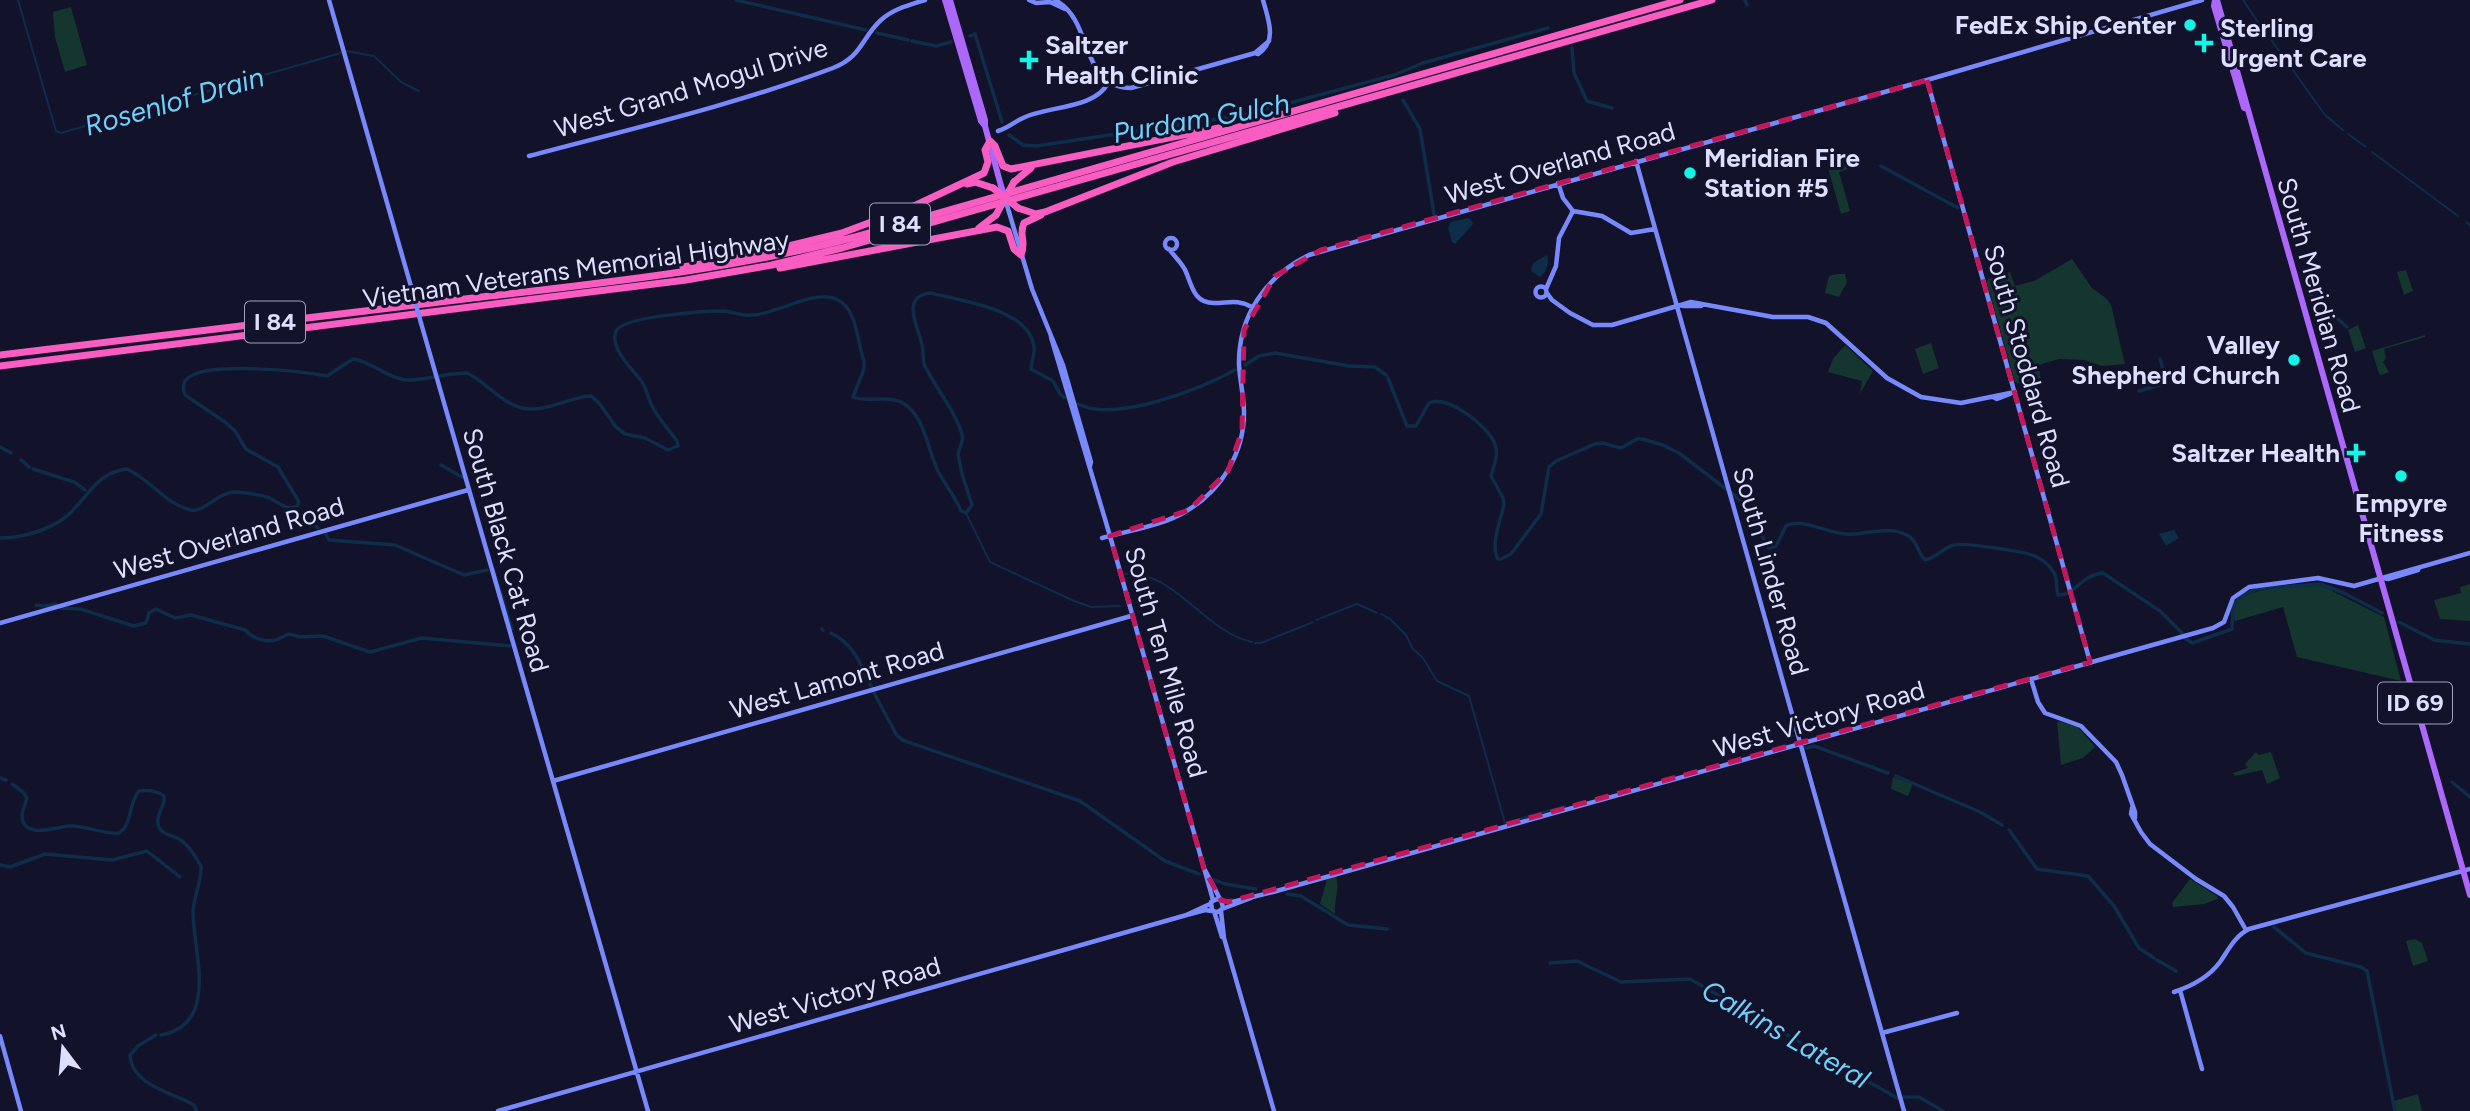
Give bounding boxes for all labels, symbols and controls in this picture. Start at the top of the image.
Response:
place label: FedEx Ship Center [1955,9,2176,41]
place label: Sterling Urgent Care [2220,12,2367,74]
marker: FedEx Ship Center [2182,17,2198,33]
place label: Saltzer Health Clinic [1045,29,1198,91]
street label: West Grand Mogul Drive [551,31,831,145]
marker: Sterling Urgent Care [2194,33,2214,53]
marker: Saltzer Health Clinic [1019,50,1039,70]
water label: Rosenlof Drain [80,59,268,143]
water label: Purdam Gulch [1110,86,1292,150]
street label: West Overland Road [1441,115,1679,211]
place label: Meridian Fire Station #5 [1704,142,1860,204]
marker: Meridian Fire Station #5 [1682,165,1698,181]
street label: South Meridian Road [2270,174,2368,416]
road number: I 84 [870,204,930,244]
street label: Vietnam Veterans Memorial Highway [361,223,792,315]
street label: South Stoddard Road [1977,241,2077,491]
road number: I 84 [245,302,305,342]
place label: Valley Shepherd Church [2071,329,2280,391]
marker: Valley Shepherd Church [2286,352,2302,368]
street label: South Black Cat Road [456,424,556,676]
place label: Saltzer Health [2171,437,2340,469]
marker: Saltzer Health [2346,443,2366,463]
street label: South Linder Road [1726,463,1816,679]
marker: Empyre Fitness [2393,468,2409,484]
place label: Empyre Fitness [2355,487,2447,549]
street label: West Overland Road [110,490,348,586]
street label: South Ten Mile Road [1118,543,1214,781]
street label: West Lamont Road [726,634,948,726]
street label: West Victory Road [1710,674,1928,764]
road number: ID 69 [2378,682,2452,724]
street label: West Victory Road [726,950,944,1040]
water label: Calkins Lateral [1696,972,1877,1096]
north arrow [28,1013,98,1083]
text: N [48,1019,69,1045]

